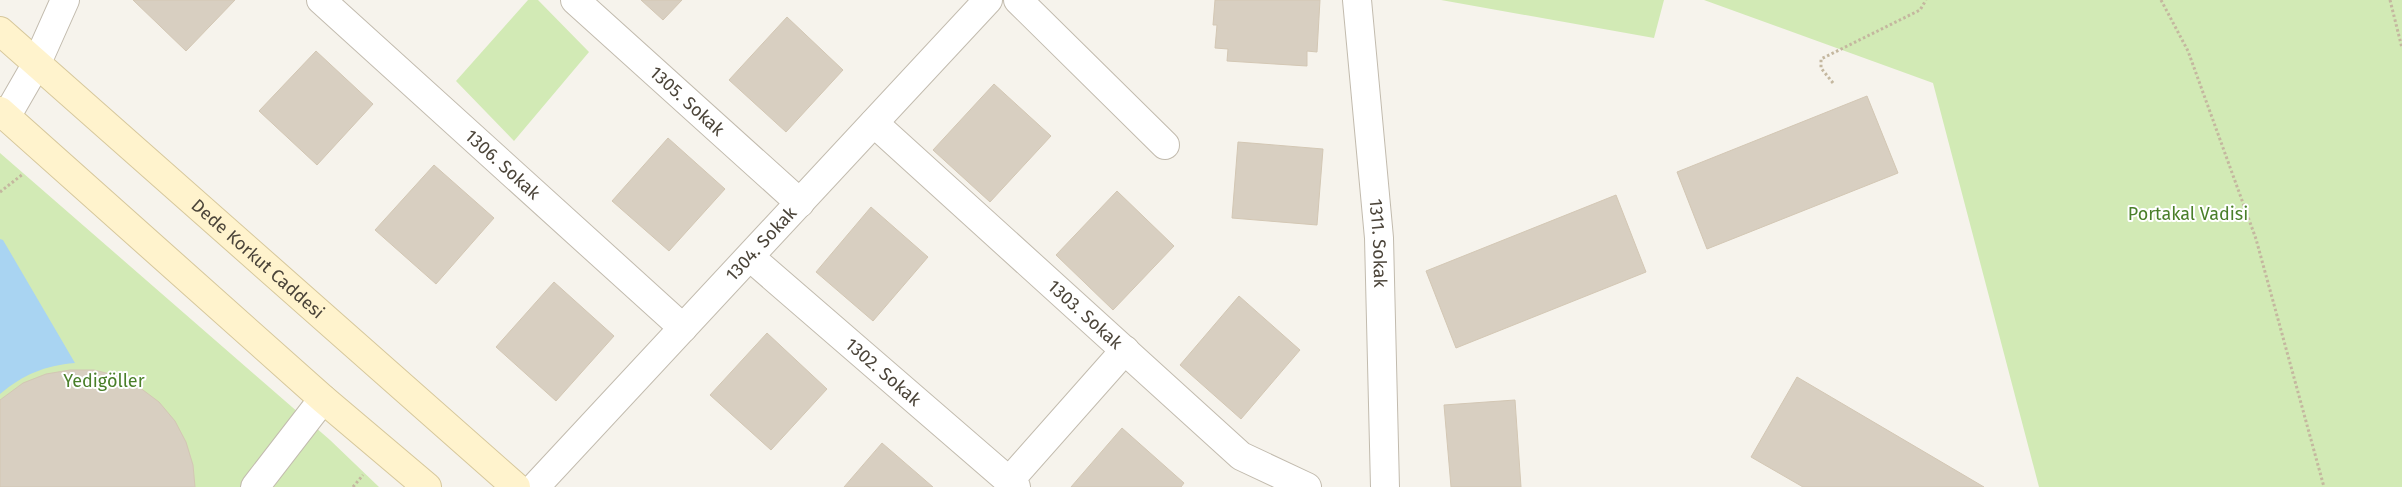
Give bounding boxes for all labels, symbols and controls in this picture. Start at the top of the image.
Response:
street label: 1305. Sokak [645,62,730,141]
street label: 1306. Sokak [460,125,545,205]
street label: Dede Korkut Caddesi [187,194,329,323]
street label: 1311. Sokak [1364,198,1391,289]
street label: 1304. Sokak [721,201,802,286]
park label: Portakal Vadisi [2128,203,2248,225]
street label: 1303. Sokak [1043,275,1127,354]
street label: 1302. Sokak [841,333,926,411]
park label: Yedigöller [63,370,145,392]

